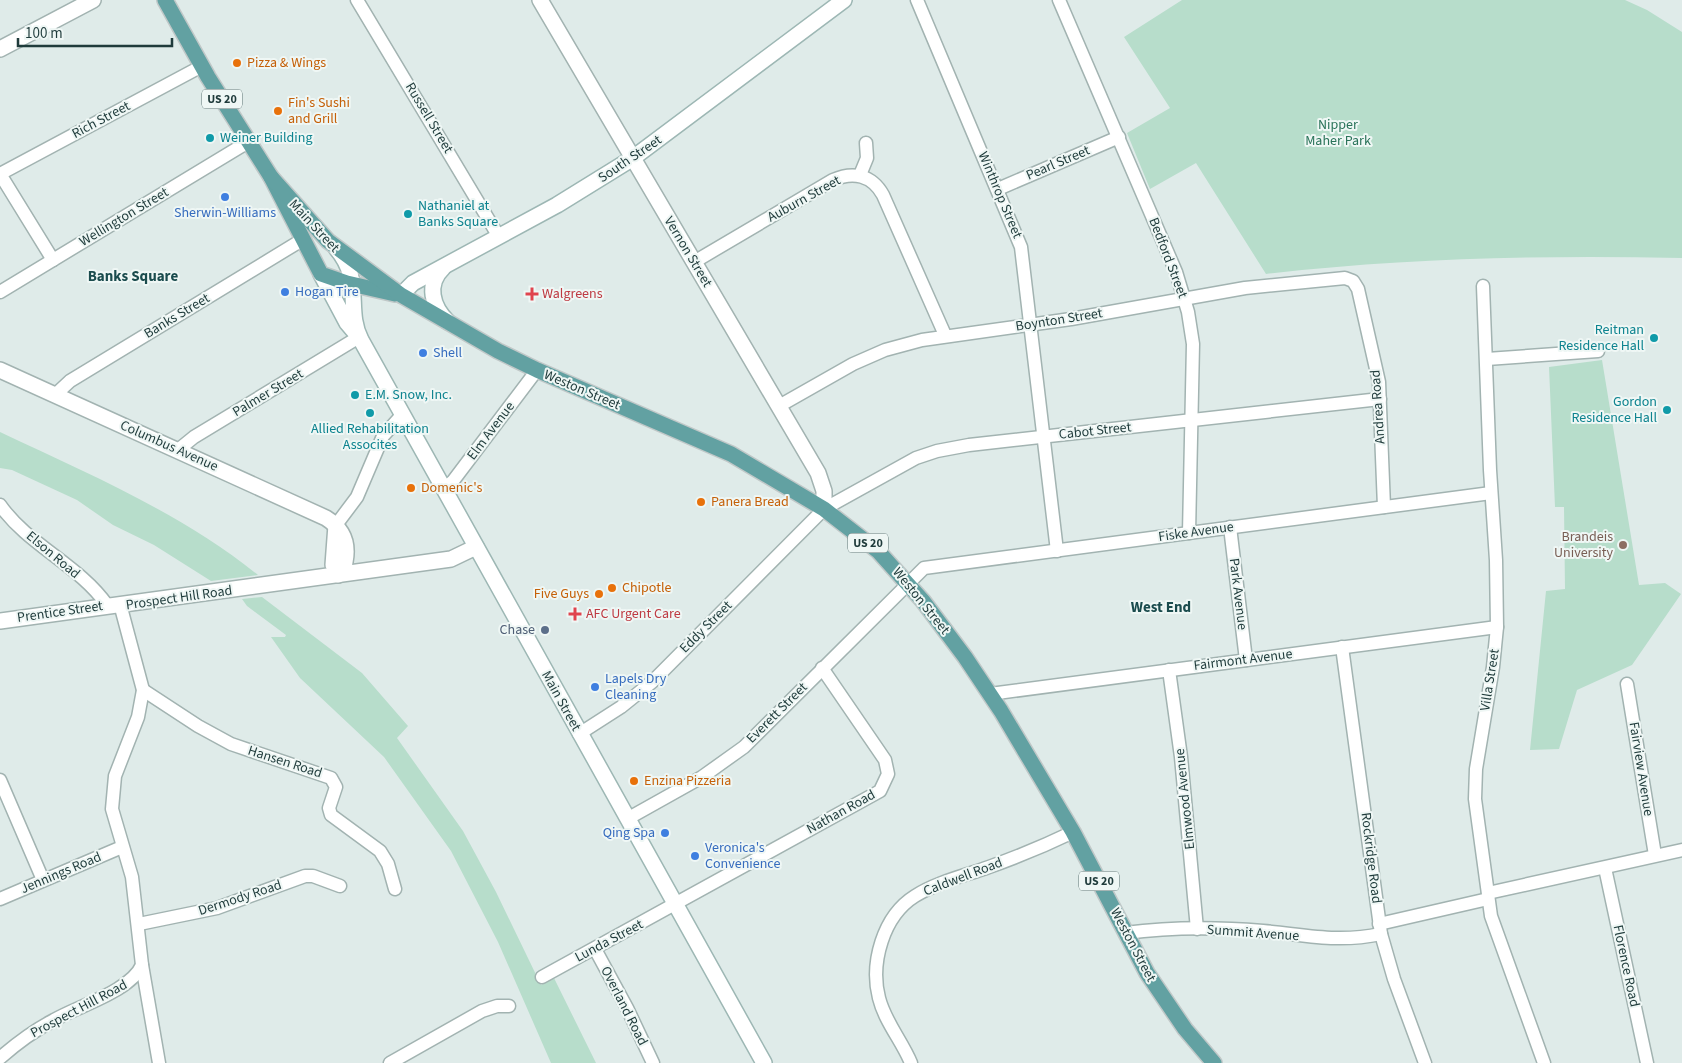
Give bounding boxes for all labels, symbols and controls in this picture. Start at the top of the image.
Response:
scale bar [18,15,171,47]
text: 100 m [25,23,63,44]
place label: Pizza & Wings [247,53,326,73]
marker: Pizza & Wings [231,57,243,69]
street label: Russell Street [400,79,458,157]
road number: US 20 [202,90,242,108]
place label: Fin's Sushi and Grill [288,93,350,129]
street label: Rich Street [68,96,134,144]
marker: Fin's Sushi and Grill [272,105,284,117]
park label: Nipper Maher Park [1305,115,1371,151]
place label: Weiner Building [220,128,312,148]
street label: South Street [594,130,666,188]
marker: Weiner Building [204,132,216,144]
street label: Pearl Street [1023,140,1093,185]
street label: Winthrop Street [973,149,1027,242]
street label: Auburn Street [764,171,844,227]
street label: Wellington Street [76,182,173,252]
marker: Sherwin-Williams [219,191,231,203]
street label: Main Street [284,195,344,257]
place label: Nathaniel at Banks Square [418,196,498,232]
place label: Sherwin-Williams [174,203,276,223]
marker: Nathaniel at Banks Square [402,208,414,220]
street label: Vernon Street [659,213,717,291]
street label: Bedford Street [1143,215,1193,301]
district label: Banks Square [88,266,178,287]
place label: Hogan Tire [295,282,359,302]
place label: Walgreens [542,284,603,304]
marker: Hogan Tire [279,286,291,298]
street label: Banks Street [140,288,214,344]
marker: Walgreens [526,288,538,300]
street label: Boynton Street [1014,303,1104,337]
place label: Reitman Residence Hall [1558,320,1644,356]
marker: Reitman Residence Hall [1648,332,1660,344]
place label: Shell [433,343,463,363]
marker: Shell [417,347,429,359]
street label: Palmer Street [229,364,307,422]
street label: Weston Street [541,365,624,415]
street label: Andrea Road [1365,369,1391,445]
place label: E.M. Snow, Inc. [365,385,452,405]
marker: E.M. Snow, Inc. [349,389,361,401]
place label: Gordon Residence Hall [1571,392,1657,428]
street label: Elm Avenue [462,398,520,464]
marker: Gordon Residence Hall [1661,404,1673,416]
marker: Allied Rehabilitation Assocites [364,407,376,419]
street label: Columbus Avenue [117,415,221,477]
street label: Cabot Street [1058,417,1132,445]
place label: Allied Rehabilitation Assocites [311,419,429,455]
place label: Domenic's [421,478,482,498]
marker: Domenic's [405,482,417,494]
place label: Panera Bread [711,492,789,512]
marker: Panera Bread [695,496,707,508]
street label: Fiske Avenue [1157,517,1235,547]
street label: Elson Road [22,526,84,584]
place label: Brandeis University [1554,527,1613,563]
road number: US 20 [848,534,888,552]
marker: Brandeis University [1617,539,1629,551]
street label: Park Avenue [1224,557,1252,631]
street label: Weston Street [888,563,954,639]
place label: Chipotle [622,578,671,598]
street label: Prospect Hill Road [125,581,233,615]
marker: Chipotle [606,582,618,594]
place label: Five Guys [534,584,589,604]
marker: Five Guys [593,588,605,600]
street label: Prentice Street [16,596,104,628]
street label: Eddy Street [675,596,737,658]
district label: West End [1131,597,1191,618]
place label: AFC Urgent Care [586,604,681,624]
marker: AFC Urgent Care [568,607,582,621]
place label: Chase [500,620,535,640]
marker: Chase [539,624,551,636]
street label: Fairmont Avenue [1192,644,1294,676]
street label: Villa Street [1475,647,1505,713]
street label: Main Street [536,667,586,735]
place label: Lapels Dry Cleaning [605,669,667,705]
street label: Everett Street [742,678,812,748]
marker: Lapels Dry Cleaning [589,681,601,693]
street label: Fairview Avenue [1624,720,1658,818]
street label: Hansen Road [245,741,325,783]
street label: Elmwood Avenue [1170,747,1200,851]
place label: Enzina Pizzeria [644,771,731,791]
marker: Enzina Pizzeria [628,775,640,787]
street label: Nathan Road [803,785,879,839]
street label: Rockridge Road [1356,811,1386,905]
place label: Qing Spa [603,823,655,843]
marker: Qing Spa [659,827,671,839]
place label: Veronica's Convenience [705,838,780,874]
street label: Jennings Road [18,847,104,899]
marker: Veronica's Convenience [689,850,701,862]
street label: Caldwell Road [921,853,1005,901]
road number: US 20 [1079,871,1119,890]
street label: Dermody Road [196,875,284,921]
street label: Weston Street [1105,904,1161,986]
street label: Lunda Street [571,915,647,967]
street label: Summit Avenue [1206,920,1300,946]
street label: Florence Road [1608,923,1644,1009]
street label: Overland Road [595,963,653,1049]
street label: Prospect Hill Road [27,975,131,1043]

